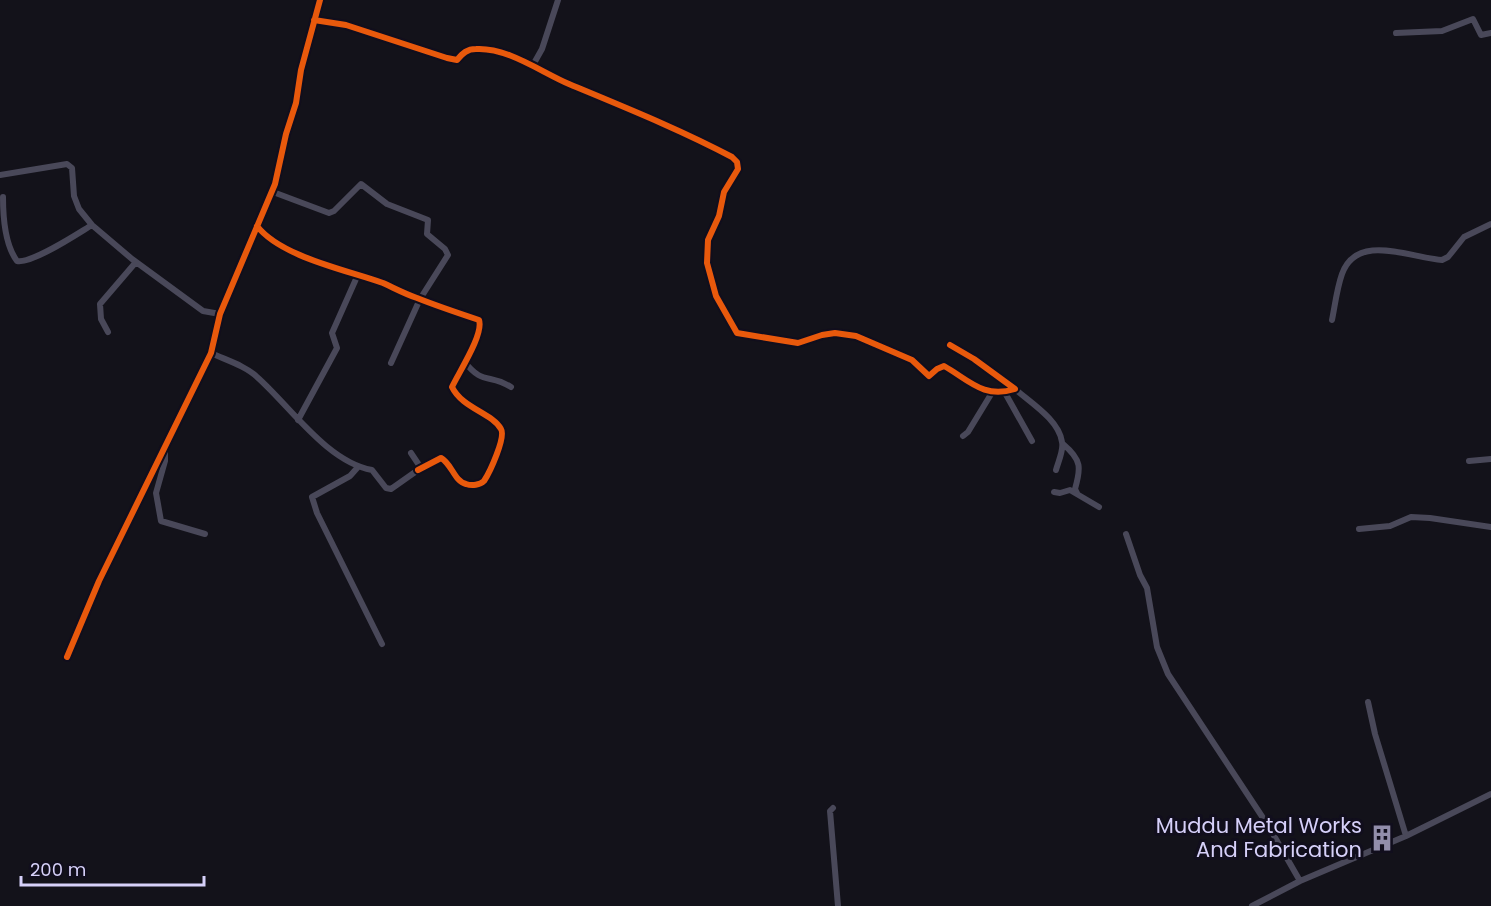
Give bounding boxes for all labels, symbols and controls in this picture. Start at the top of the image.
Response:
place label: Muddu Metal Works And Fabrication [1156,811,1362,864]
building icon: Muddu Metal Works And Fabrication [1367,823,1397,853]
scale bar [21,849,204,887]
text: 200 m [30,857,86,882]

